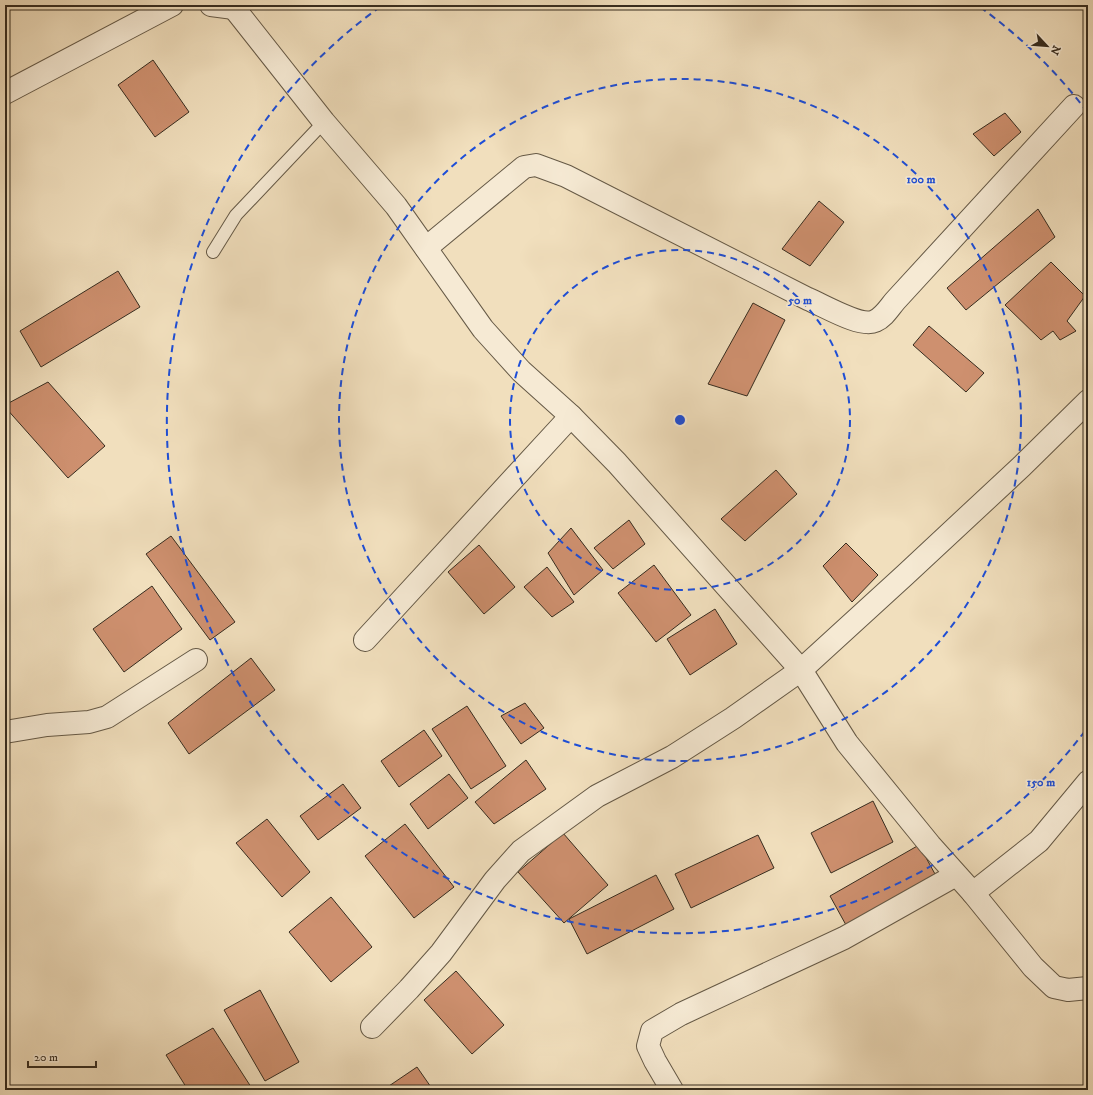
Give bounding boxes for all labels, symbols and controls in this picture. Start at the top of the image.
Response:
north arrow [1027,26,1067,66]
text: N [1047,43,1063,57]
text: 100 m [907,172,935,187]
text: 50 m [787,293,812,308]
centre of rings [673,413,687,427]
text: 150 m [1027,775,1055,790]
scale bar [28,1043,96,1069]
text: 20 m [34,1050,58,1065]

